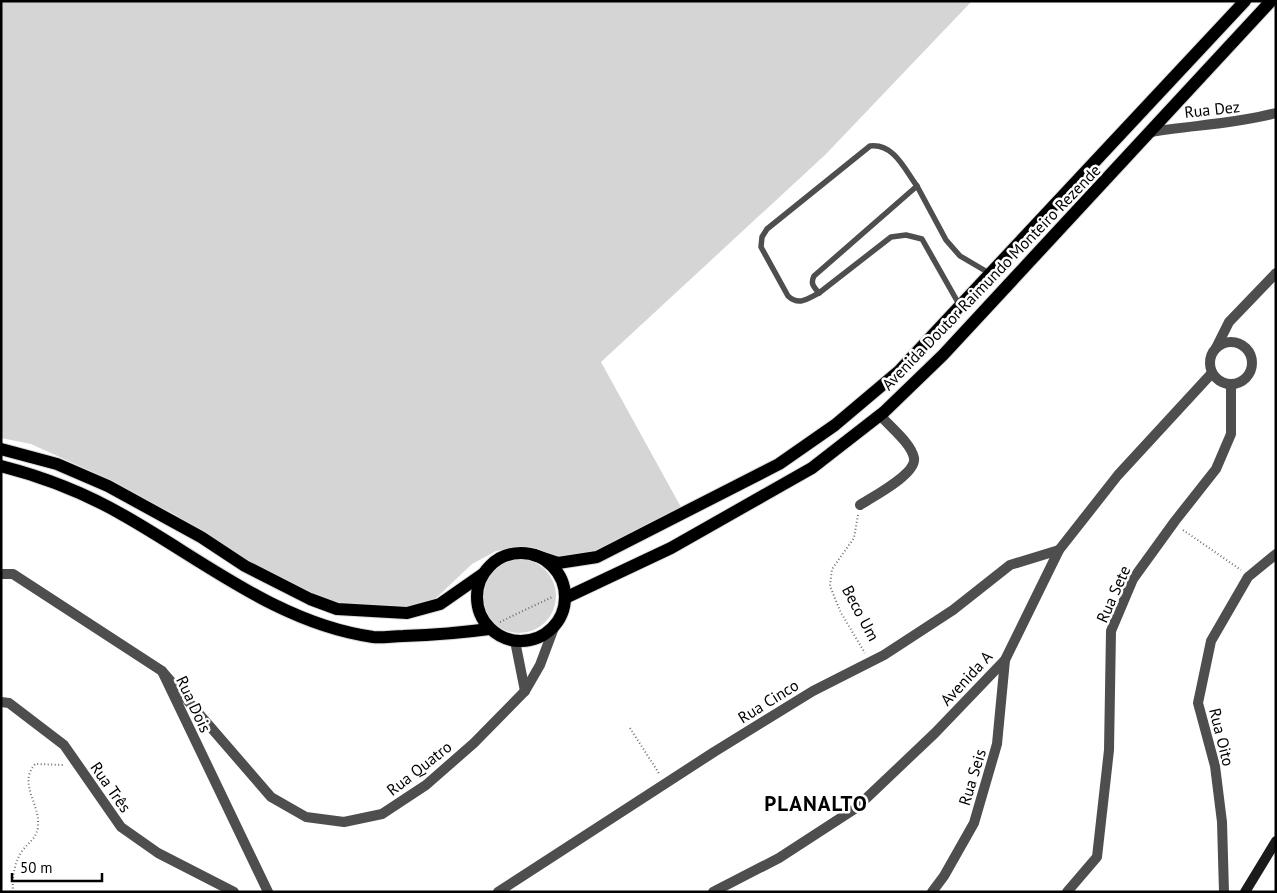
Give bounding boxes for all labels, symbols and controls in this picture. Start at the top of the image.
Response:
street label: Rua Dez [1183,96,1241,122]
street label: Avenida Doutor Raimundo Monteiro Rezende [877,160,1105,394]
street label: Rua Sete [1092,562,1134,626]
street label: Beco Um [838,582,884,644]
street label: Avenida A [936,646,997,709]
street label: Rua Dois [172,672,216,736]
street label: Rua Cinco [734,675,802,727]
street label: Rua Oito [1205,706,1239,768]
street label: Rua Quatro [382,736,456,800]
street label: Rua Seis [954,746,990,808]
street label: Rua Três [86,758,136,816]
district label: PLANALTO [764,790,868,817]
scale bar [12,850,102,882]
text: 50 m [20,858,53,877]

